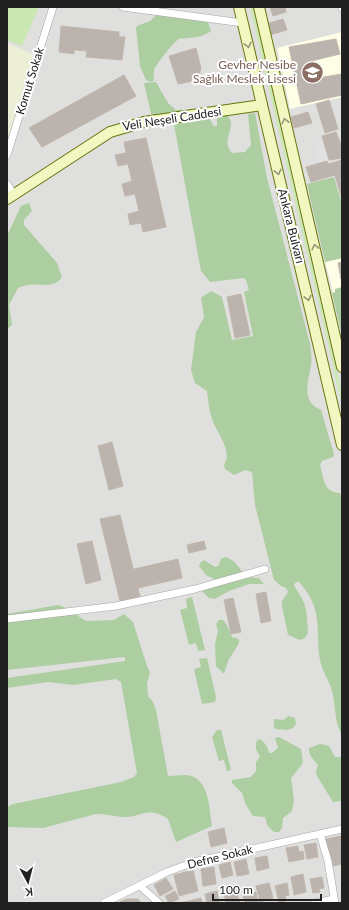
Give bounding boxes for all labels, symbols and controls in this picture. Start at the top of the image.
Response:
one-way arrow [244,42,252,48]
street label: Komut Sokak [12,44,47,116]
place label: Gevher Nesibe Sağlık Meslek Lisesi [193,57,296,86]
school or university icon: Gevher Nesibe Sağlık Meslek Lisesi [299,59,325,85]
street label: Veli Neşeli Caddesi [121,103,222,134]
one-way arrow [282,117,290,124]
one-way arrow [273,168,282,175]
street label: Ankara Bulvarı [275,187,308,265]
one-way arrow [312,244,320,250]
one-way arrow [304,295,312,301]
street label: Defne Sokak [186,841,255,872]
north arrow [8,862,48,902]
scale bar [213,876,321,902]
text: 100 m [219,882,253,897]
text: K [24,886,34,899]

